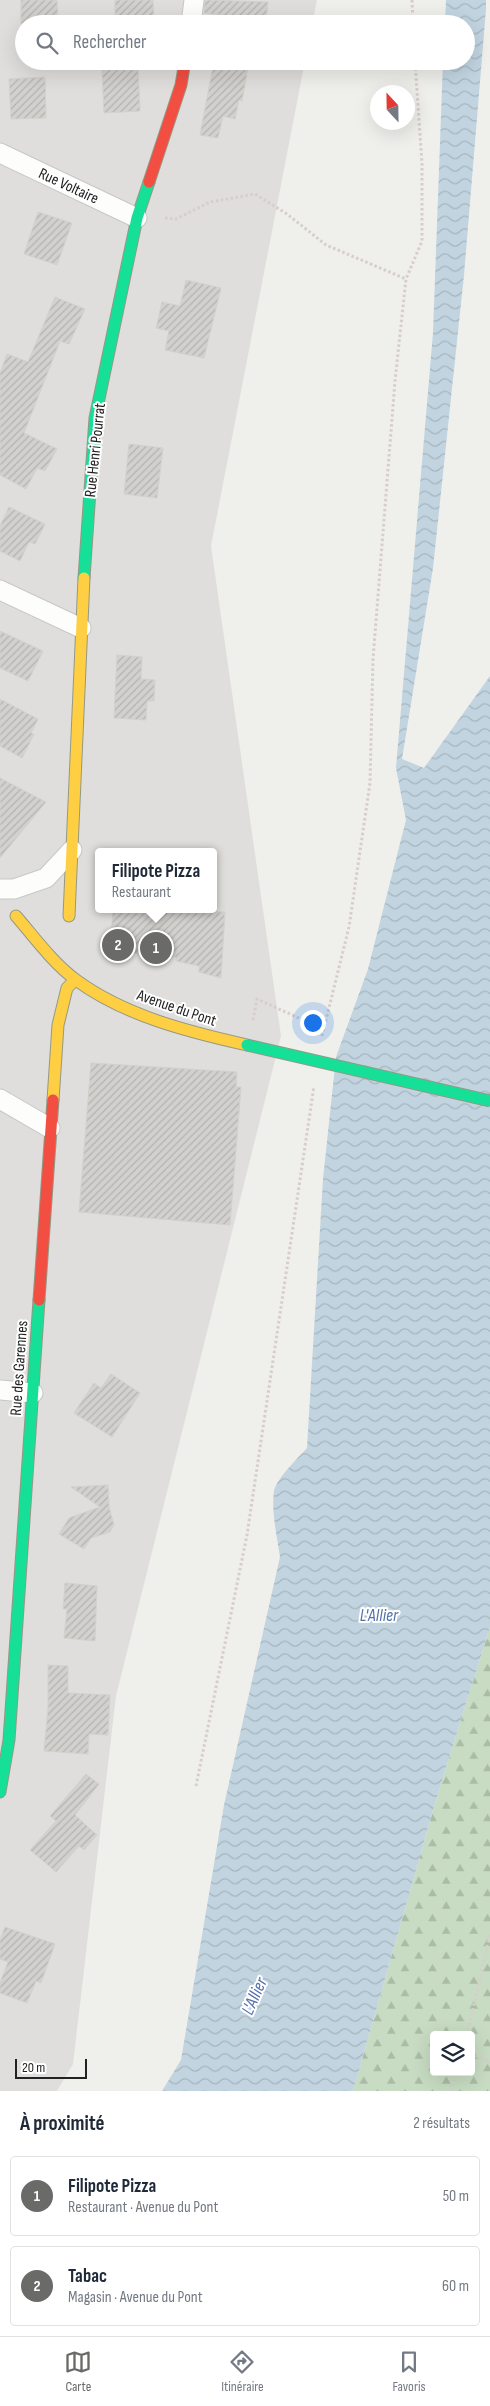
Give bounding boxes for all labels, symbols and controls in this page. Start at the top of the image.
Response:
search box [15,15,475,70]
icon: search [33,29,61,57]
text: Rechercher [73,31,147,54]
north arrow [370,85,415,130]
street label: Rue Voltaire [35,164,101,209]
street label: Rue Henri Pourrat [81,402,110,498]
popup [95,848,217,913]
text: Filipote Pizza [112,860,200,883]
text: Restaurant [112,883,171,902]
pin: 2 [102,926,134,964]
pin: 1 [140,929,172,967]
street label: Avenue du Pont [133,986,219,1031]
your location [300,1010,326,1036]
street label: Rue des Garennes [7,1320,32,1416]
water label: L'Allier [360,1605,399,1626]
water label: L'Allier [237,1974,272,2018]
map controls [430,2031,475,2076]
button: layers [430,2031,475,2076]
scale bar [15,2056,88,2079]
text: 20 m [22,2059,45,2076]
text: À proximité [20,2111,105,2136]
text: 2 résultats [413,2114,470,2133]
text: Filipote Pizza [68,2175,156,2198]
text: 1 [34,2187,40,2206]
text: 50 m [443,2187,469,2206]
text: Restaurant · Avenue du Pont [68,2198,218,2217]
text: Tabac [68,2265,107,2288]
text: 2 [33,2277,41,2296]
text: 60 m [442,2277,469,2296]
text: Magasin · Avenue du Pont [68,2288,203,2307]
tab: Carte [64,2348,92,2395]
tab: Itinéraire [221,2348,264,2395]
tab: Favoris [392,2348,426,2395]

